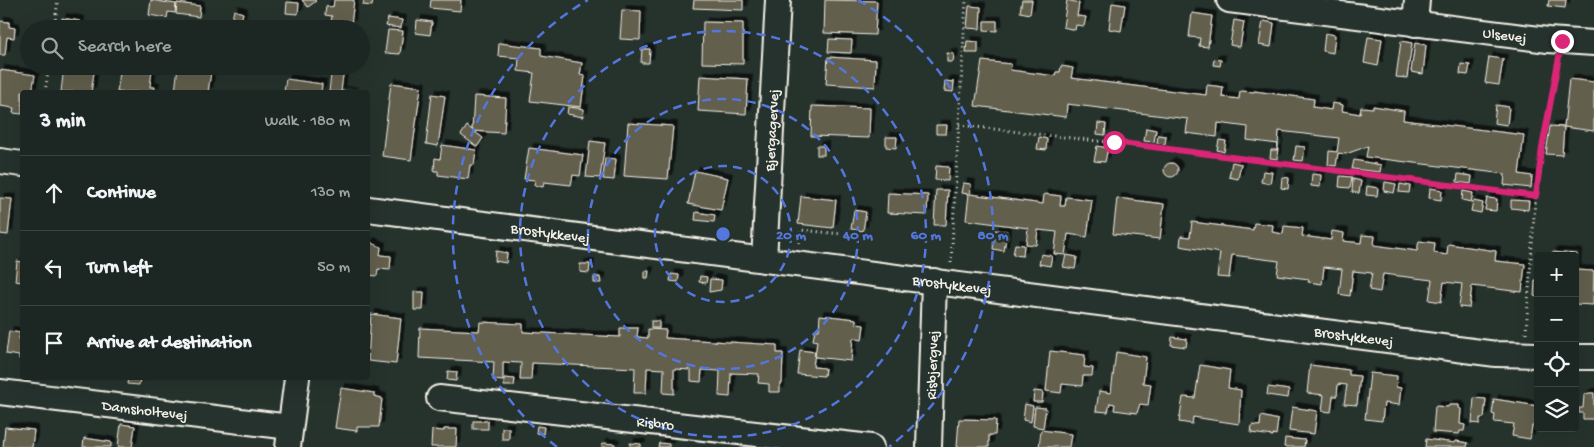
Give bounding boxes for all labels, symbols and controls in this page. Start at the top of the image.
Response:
search box [20,20,370,75]
street label: Ulsevej [1482,25,1528,48]
route end [1551,30,1574,53]
icon: search [38,34,66,62]
text: Search here [78,36,172,59]
street label: Bjergagervej [762,89,784,173]
text: 3 min [40,110,85,135]
text: Walk · 180 m [265,113,350,132]
route start [1103,131,1126,154]
icon: ahead [40,179,68,207]
text: Continue [87,182,156,205]
text: 130 m [311,184,350,203]
street label: Brostykkevej [509,220,591,248]
centre of rings [714,225,732,243]
text: 20 m [776,227,806,245]
text: 40 m [842,227,873,245]
text: 60 m [911,227,942,245]
text: 80 m [978,227,1009,245]
map controls [1534,252,1579,432]
button: + [1534,252,1579,297]
icon: left [40,254,68,282]
text: Turn left [87,257,151,280]
text: 50 m [317,259,350,278]
street label: Brostykkevej [910,272,993,300]
button: − [1534,297,1579,342]
street label: Brostykkevej [1312,324,1394,352]
icon: arrive [40,329,68,357]
street label: Risbjergvej [923,330,944,400]
text: Arrive at destination [87,332,251,355]
button: locate [1534,342,1579,387]
button: layers [1534,387,1579,432]
street label: Damsholtevej [100,397,189,426]
street label: Risbro [636,413,675,436]

